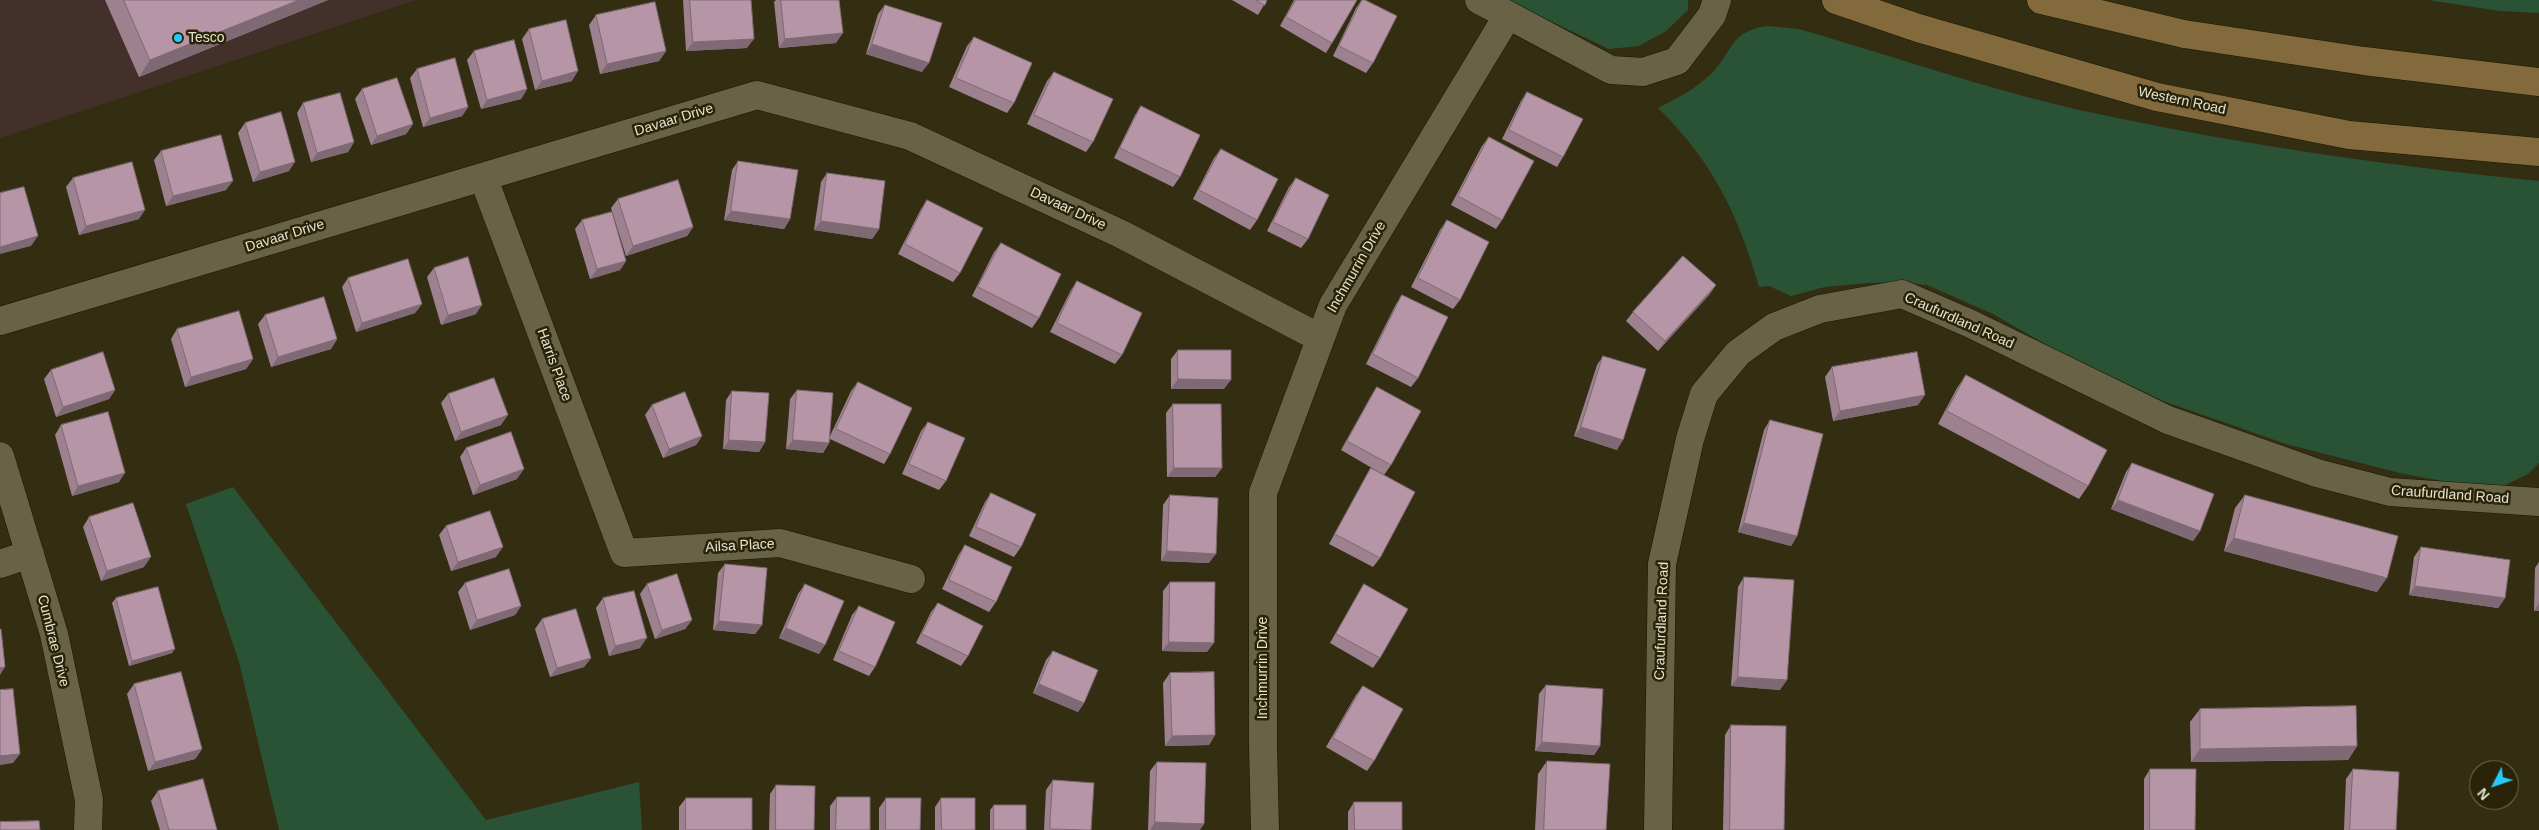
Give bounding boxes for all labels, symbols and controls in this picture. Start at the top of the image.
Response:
place label: Tesco [188,30,225,46]
marker: Tesco [172,32,184,44]
street label: Western Road [2137,84,2227,118]
street label: Davaar Drive [632,100,716,140]
street label: Davaar Drive [1027,184,1109,234]
street label: Davaar Drive [243,216,327,256]
street label: Inchmurrin Drive [1324,218,1390,316]
street label: Craufurdland Road [1902,289,2016,353]
street label: Harris Place [533,326,575,404]
street label: Craufurdland Road [2390,482,2510,508]
street label: Ailsa Place [705,536,775,556]
street label: Craufurdland Road [1652,562,1672,680]
street label: Cumbrae Drive [33,593,73,689]
street label: Inchmurrin Drive [1255,617,1271,719]
north arrow [2469,760,2519,810]
text: N [2474,785,2493,803]

